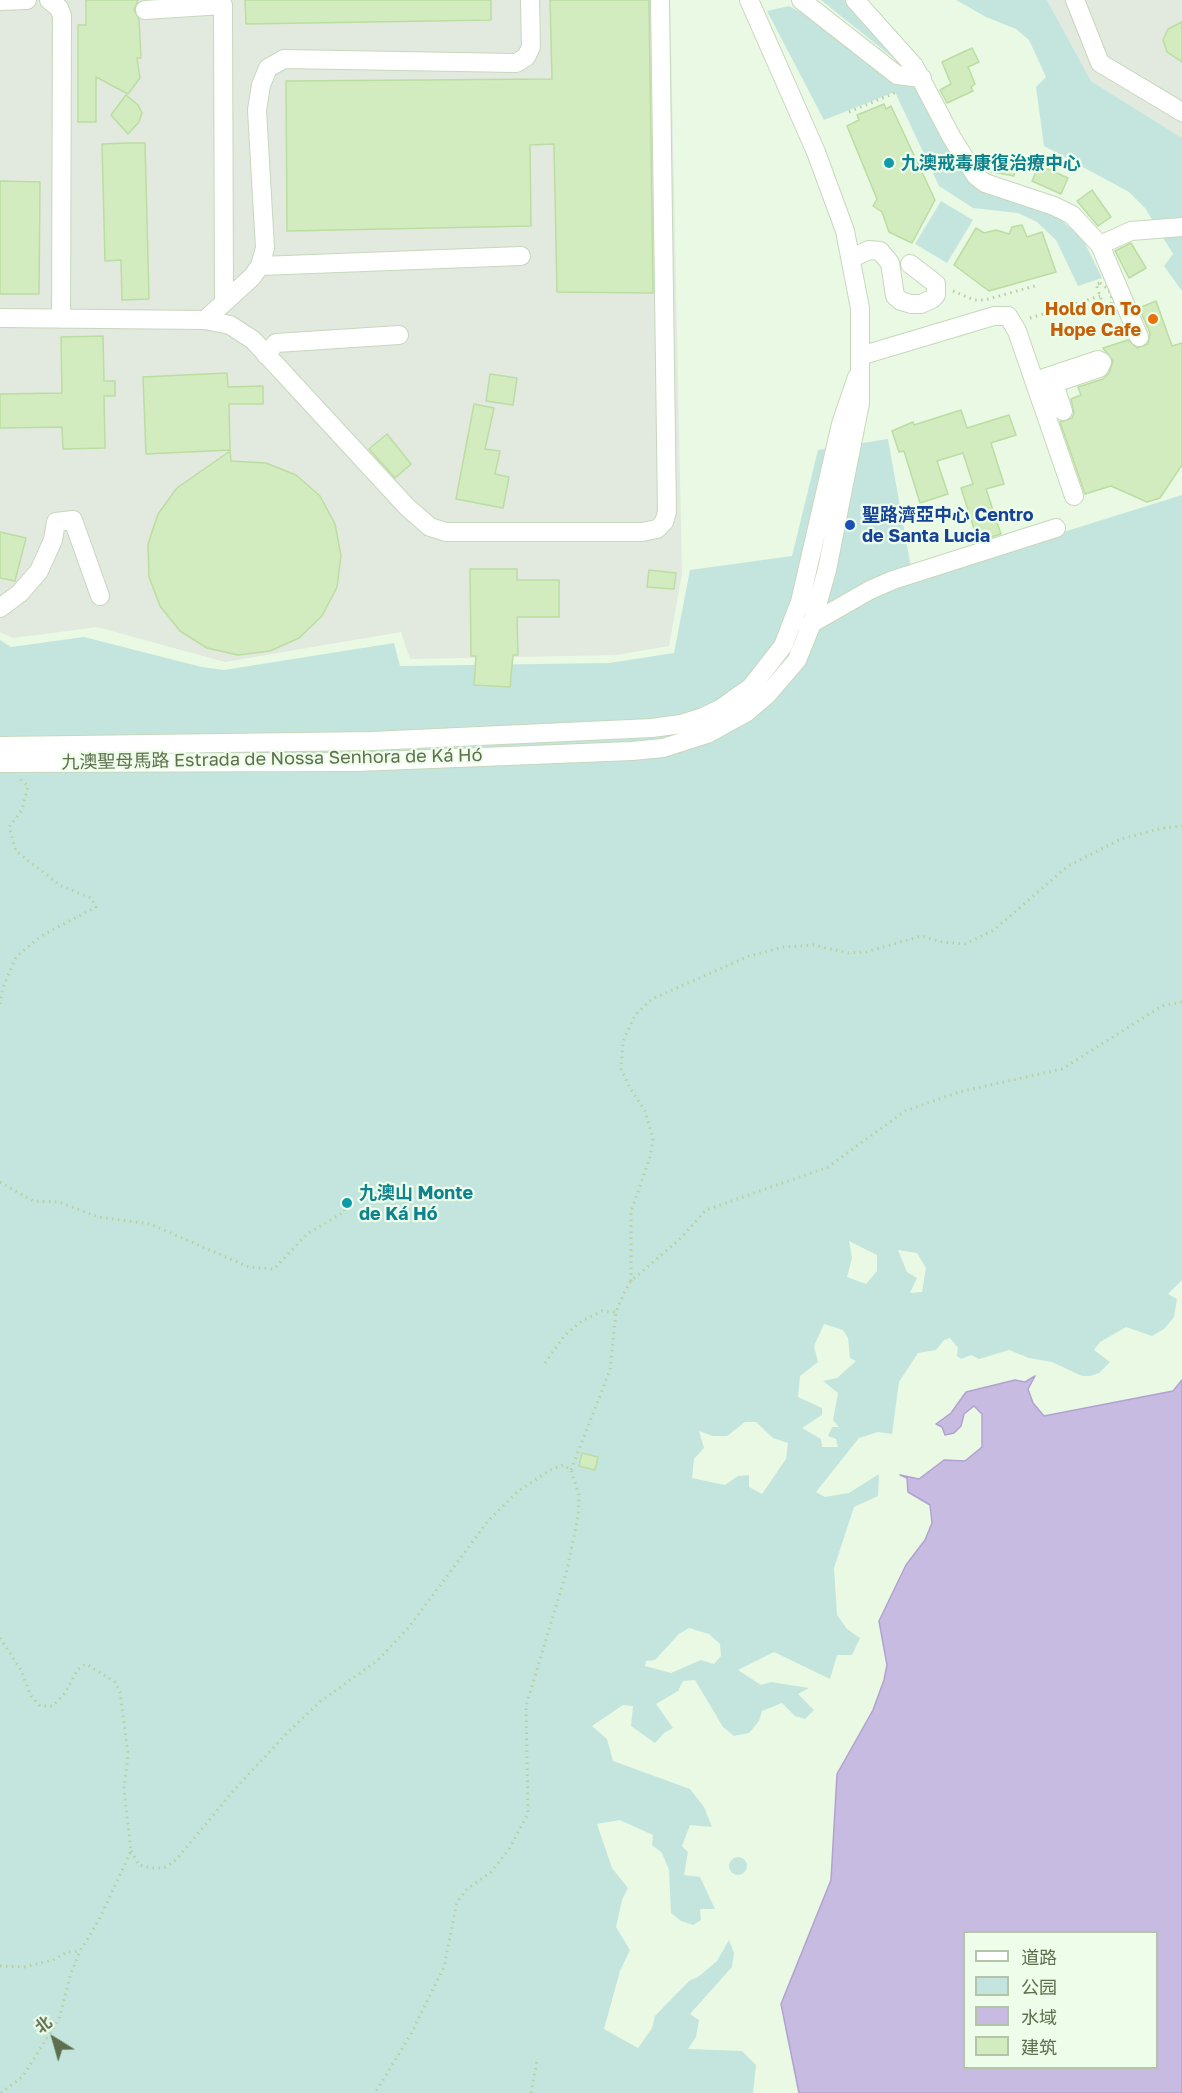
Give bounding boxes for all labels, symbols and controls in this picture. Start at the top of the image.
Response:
place label: 九澳戒毒康復治療中心 [901,152,1081,174]
marker: 九澳戒毒康復治療中心 [882,156,896,170]
place label: Hold On To Hope Cafe [1045,298,1141,340]
marker: Hold On To Hope Cafe [1146,312,1160,326]
place label: 聖路濟亞中心 Centro de Santa Lucia [862,504,1034,546]
marker: 聖路濟亞中心 Centro de Santa Lucia [843,518,857,532]
street label: 九澳聖母馬路 Estrada de Nossa Senhora de Ká Hó [61,745,483,773]
place label: 九澳山 Monte de Ká Hó [359,1182,473,1224]
marker: 九澳山 Monte de Ká Hó [340,1196,354,1210]
legend [963,1931,1158,2069]
text: 道路 [1021,1946,1057,1968]
text: 公园 [1021,1976,1057,1998]
text: 水域 [1021,2006,1057,2028]
north arrow [24,2009,84,2069]
text: 北 [31,2012,56,2037]
text: 建筑 [1021,2036,1057,2058]

